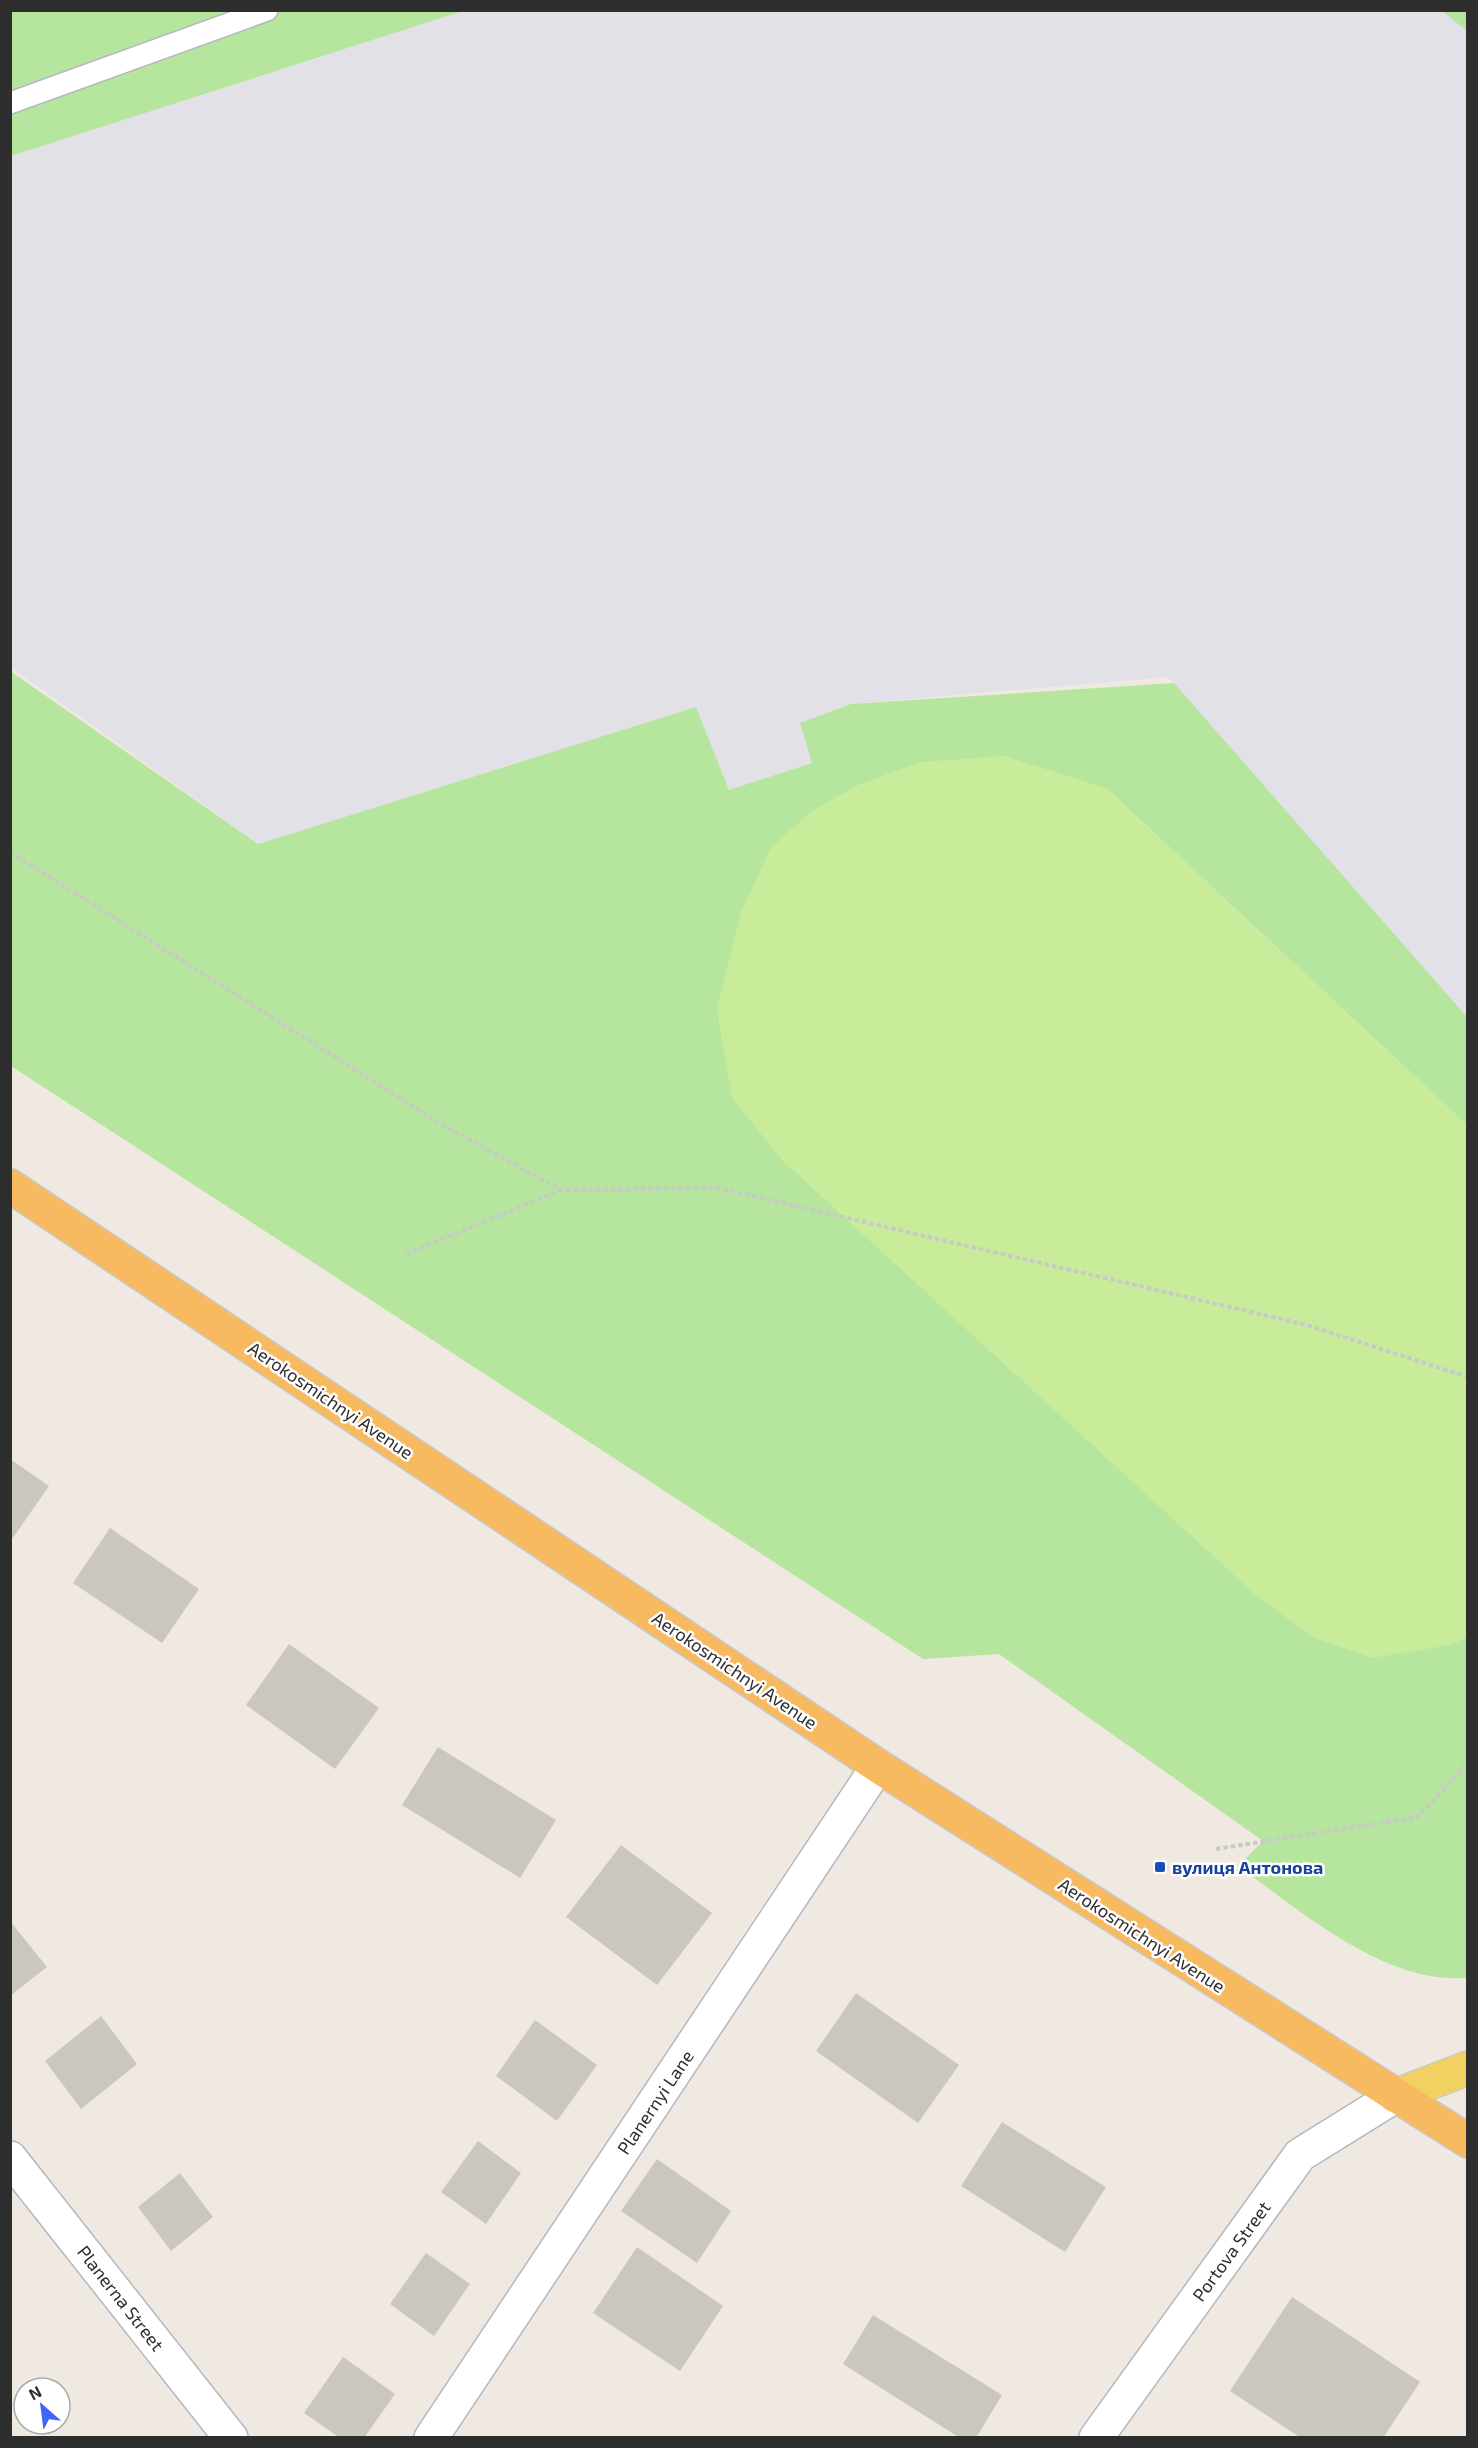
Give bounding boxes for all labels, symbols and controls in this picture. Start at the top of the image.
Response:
street label: Aerokosmichnyi Avenue [244,1337,418,1463]
street label: Aerokosmichnyi Avenue [648,1607,822,1733]
place label: вулиця Антонова [1172,1856,1323,1878]
marker: вулиця Антонова [1153,1860,1167,1874]
street label: Aerokosmichnyi Avenue [1055,1873,1229,1997]
street label: Planernyi Lane [612,2046,698,2158]
street label: Portova Street [1187,2197,1275,2305]
street label: Planerna Street [73,2241,169,2355]
north arrow [12,2376,72,2436]
text: N [25,2381,44,2403]

